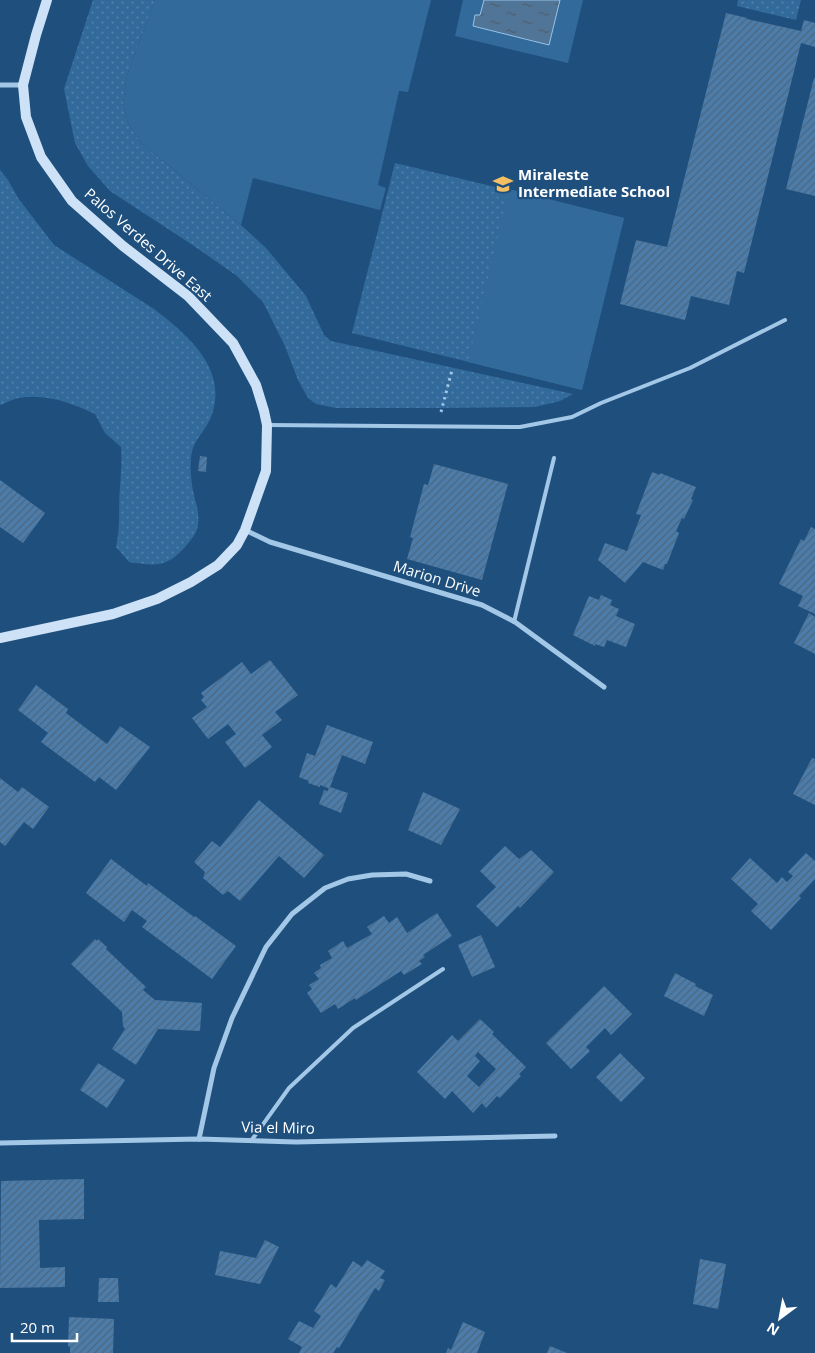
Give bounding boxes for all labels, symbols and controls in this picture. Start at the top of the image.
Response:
place label: Miraleste Intermediate School [518,164,670,201]
school or university icon: Miraleste Intermediate School [492,173,514,195]
street label: Palos Verdes Drive East [81,183,217,305]
street label: Marion Drive [391,555,484,601]
street label: Via el Miro [241,1116,315,1138]
north arrow [755,1293,805,1343]
scale bar [12,1310,78,1342]
text: 20 m [20,1317,55,1337]
text: N [763,1318,783,1341]

